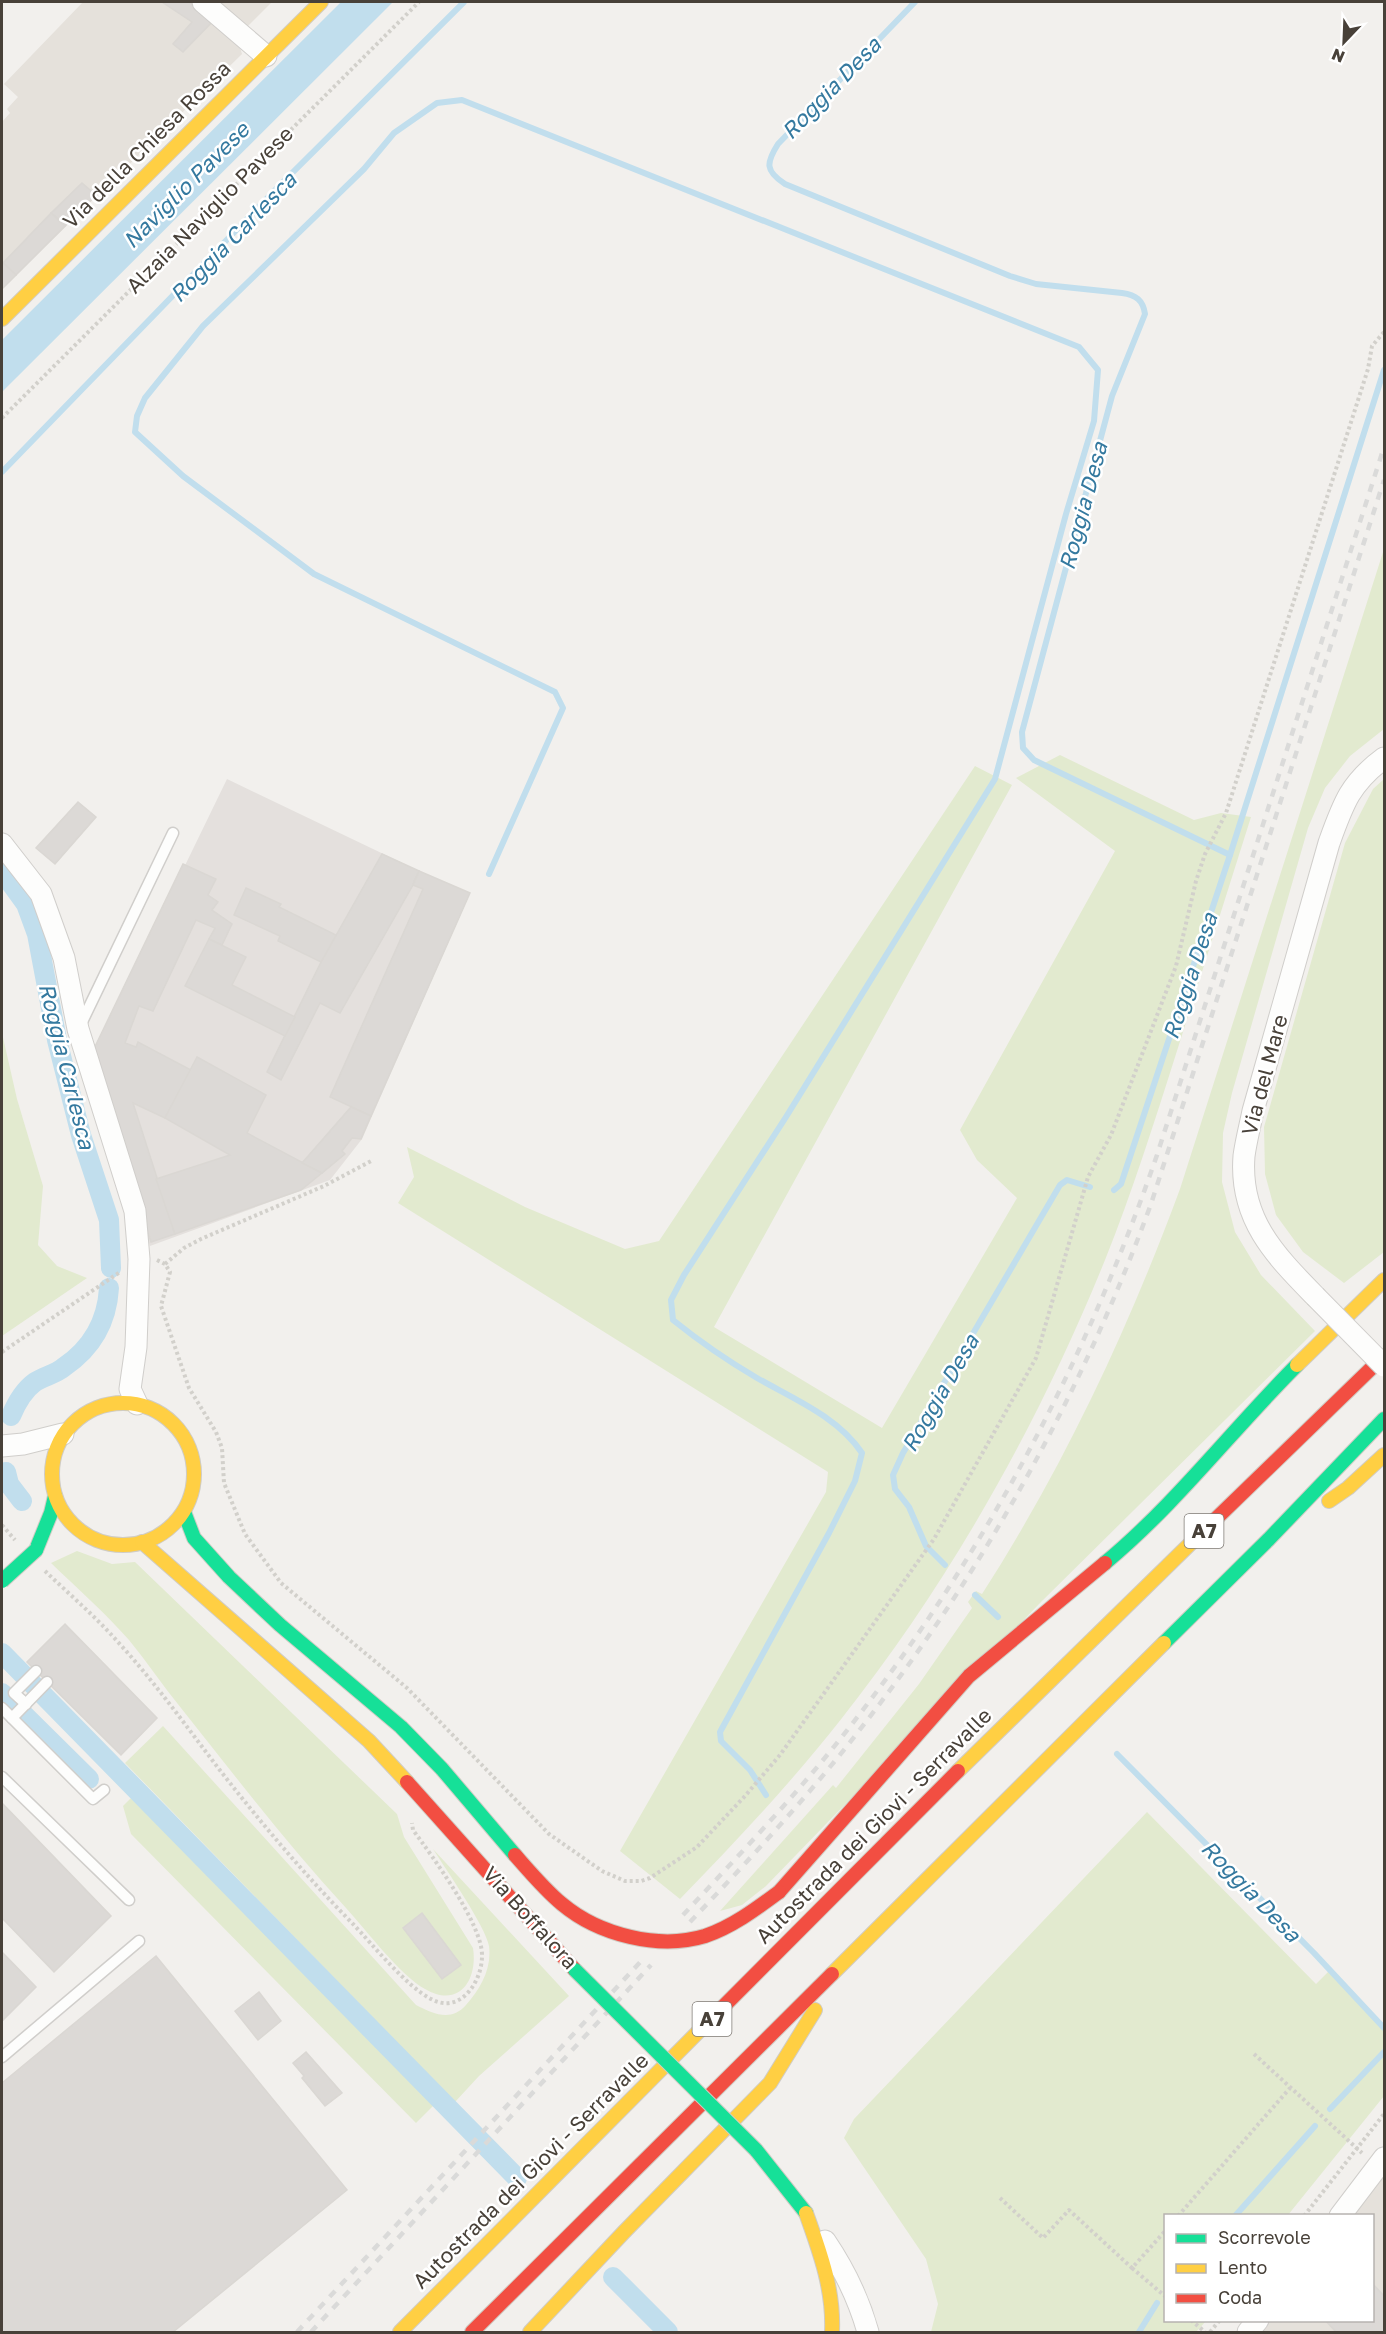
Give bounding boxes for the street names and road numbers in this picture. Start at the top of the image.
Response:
street label: Via della Chiesa Rossa [57,55,236,234]
street label: Alzaia Naviglio Pavese [120,120,298,298]
street label: Via del Mare [1235,1012,1293,1138]
road number: A7 [1184,1514,1224,1548]
street label: Autostrada dei Giovi - Serravalle [750,1702,997,1949]
street label: Via Boffalora [478,1861,584,1974]
road number: A7 [692,2002,732,2036]
street label: Autostrada dei Giovi - Serravalle [407,2047,654,2294]

